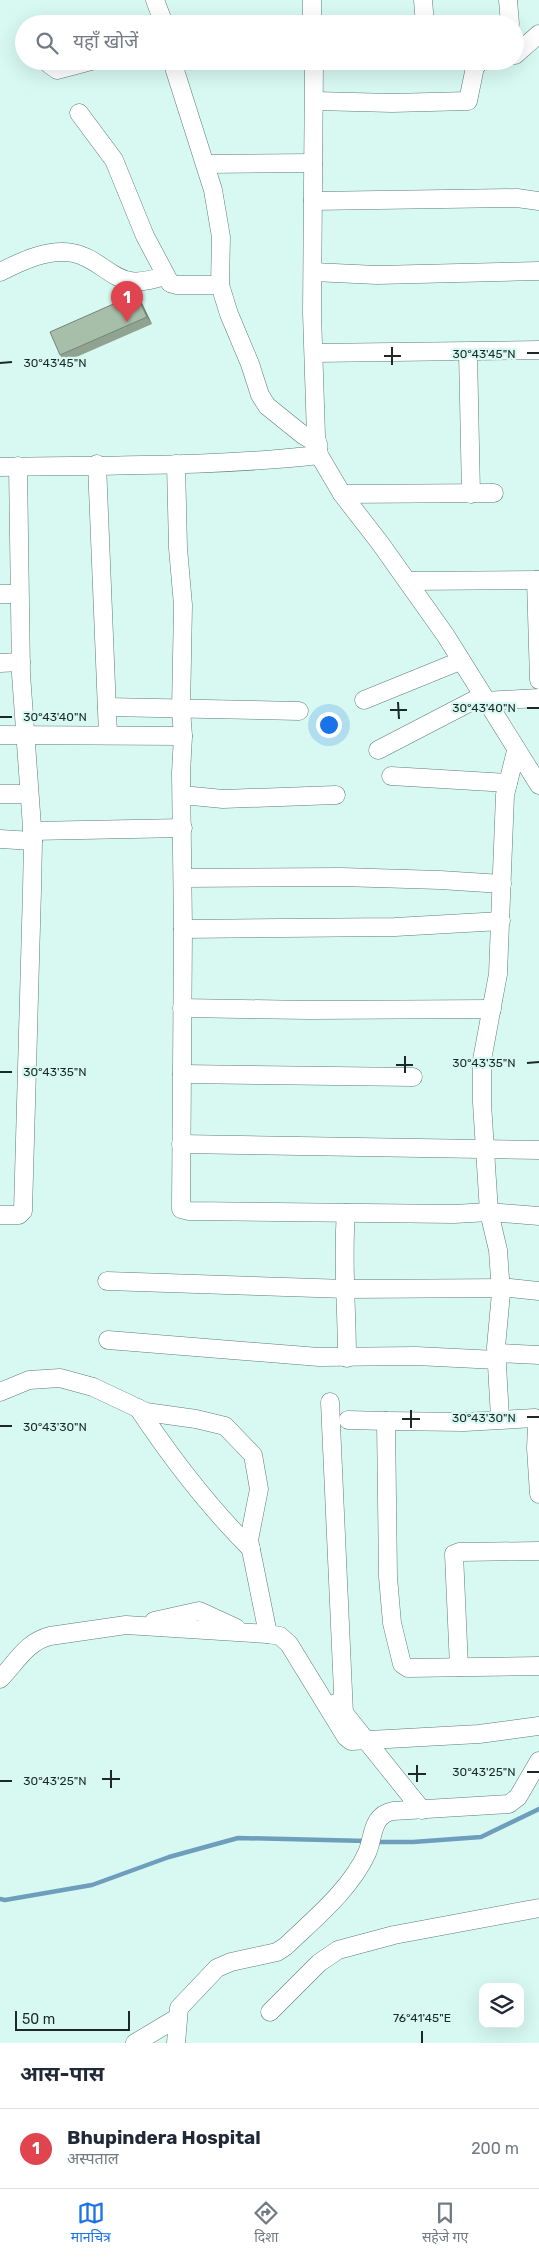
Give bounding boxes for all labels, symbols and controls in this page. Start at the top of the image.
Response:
search box [15,15,524,70]
icon: search [33,29,61,57]
text: यहाँ खोजें [73,30,138,53]
pin: 1 [111,281,143,322]
text: 30°43'45"N [452,347,516,361]
text: 30°43'45"N [23,356,87,370]
text: 30°43'40"N [452,701,516,715]
text: 30°43'40"N [23,710,87,724]
your location [316,712,342,738]
text: 30°43'35"N [452,1056,516,1070]
text: 30°43'35"N [23,1065,87,1079]
text: 30°43'30"N [452,1411,516,1425]
text: 30°43'30"N [23,1420,87,1434]
text: 30°43'25"N [452,1765,516,1779]
text: 30°43'25"N [23,1774,87,1788]
map controls [479,1983,524,2028]
button: layers [479,1983,524,2028]
scale bar [15,2008,130,2031]
text: 50 m [22,2011,55,2028]
text: 76°41'45"E [393,2011,451,2025]
text: आस-पास [20,2061,104,2086]
text: Bhupindera Hospital [67,2126,261,2149]
text: 1 [32,2139,40,2158]
text: 200 m [471,2139,519,2158]
text: अस्पताल [67,2149,119,2168]
tab: मानचित्र [71,2199,111,2248]
tab: दिशा [252,2199,280,2248]
tab: सहेजे गए [422,2199,468,2248]

